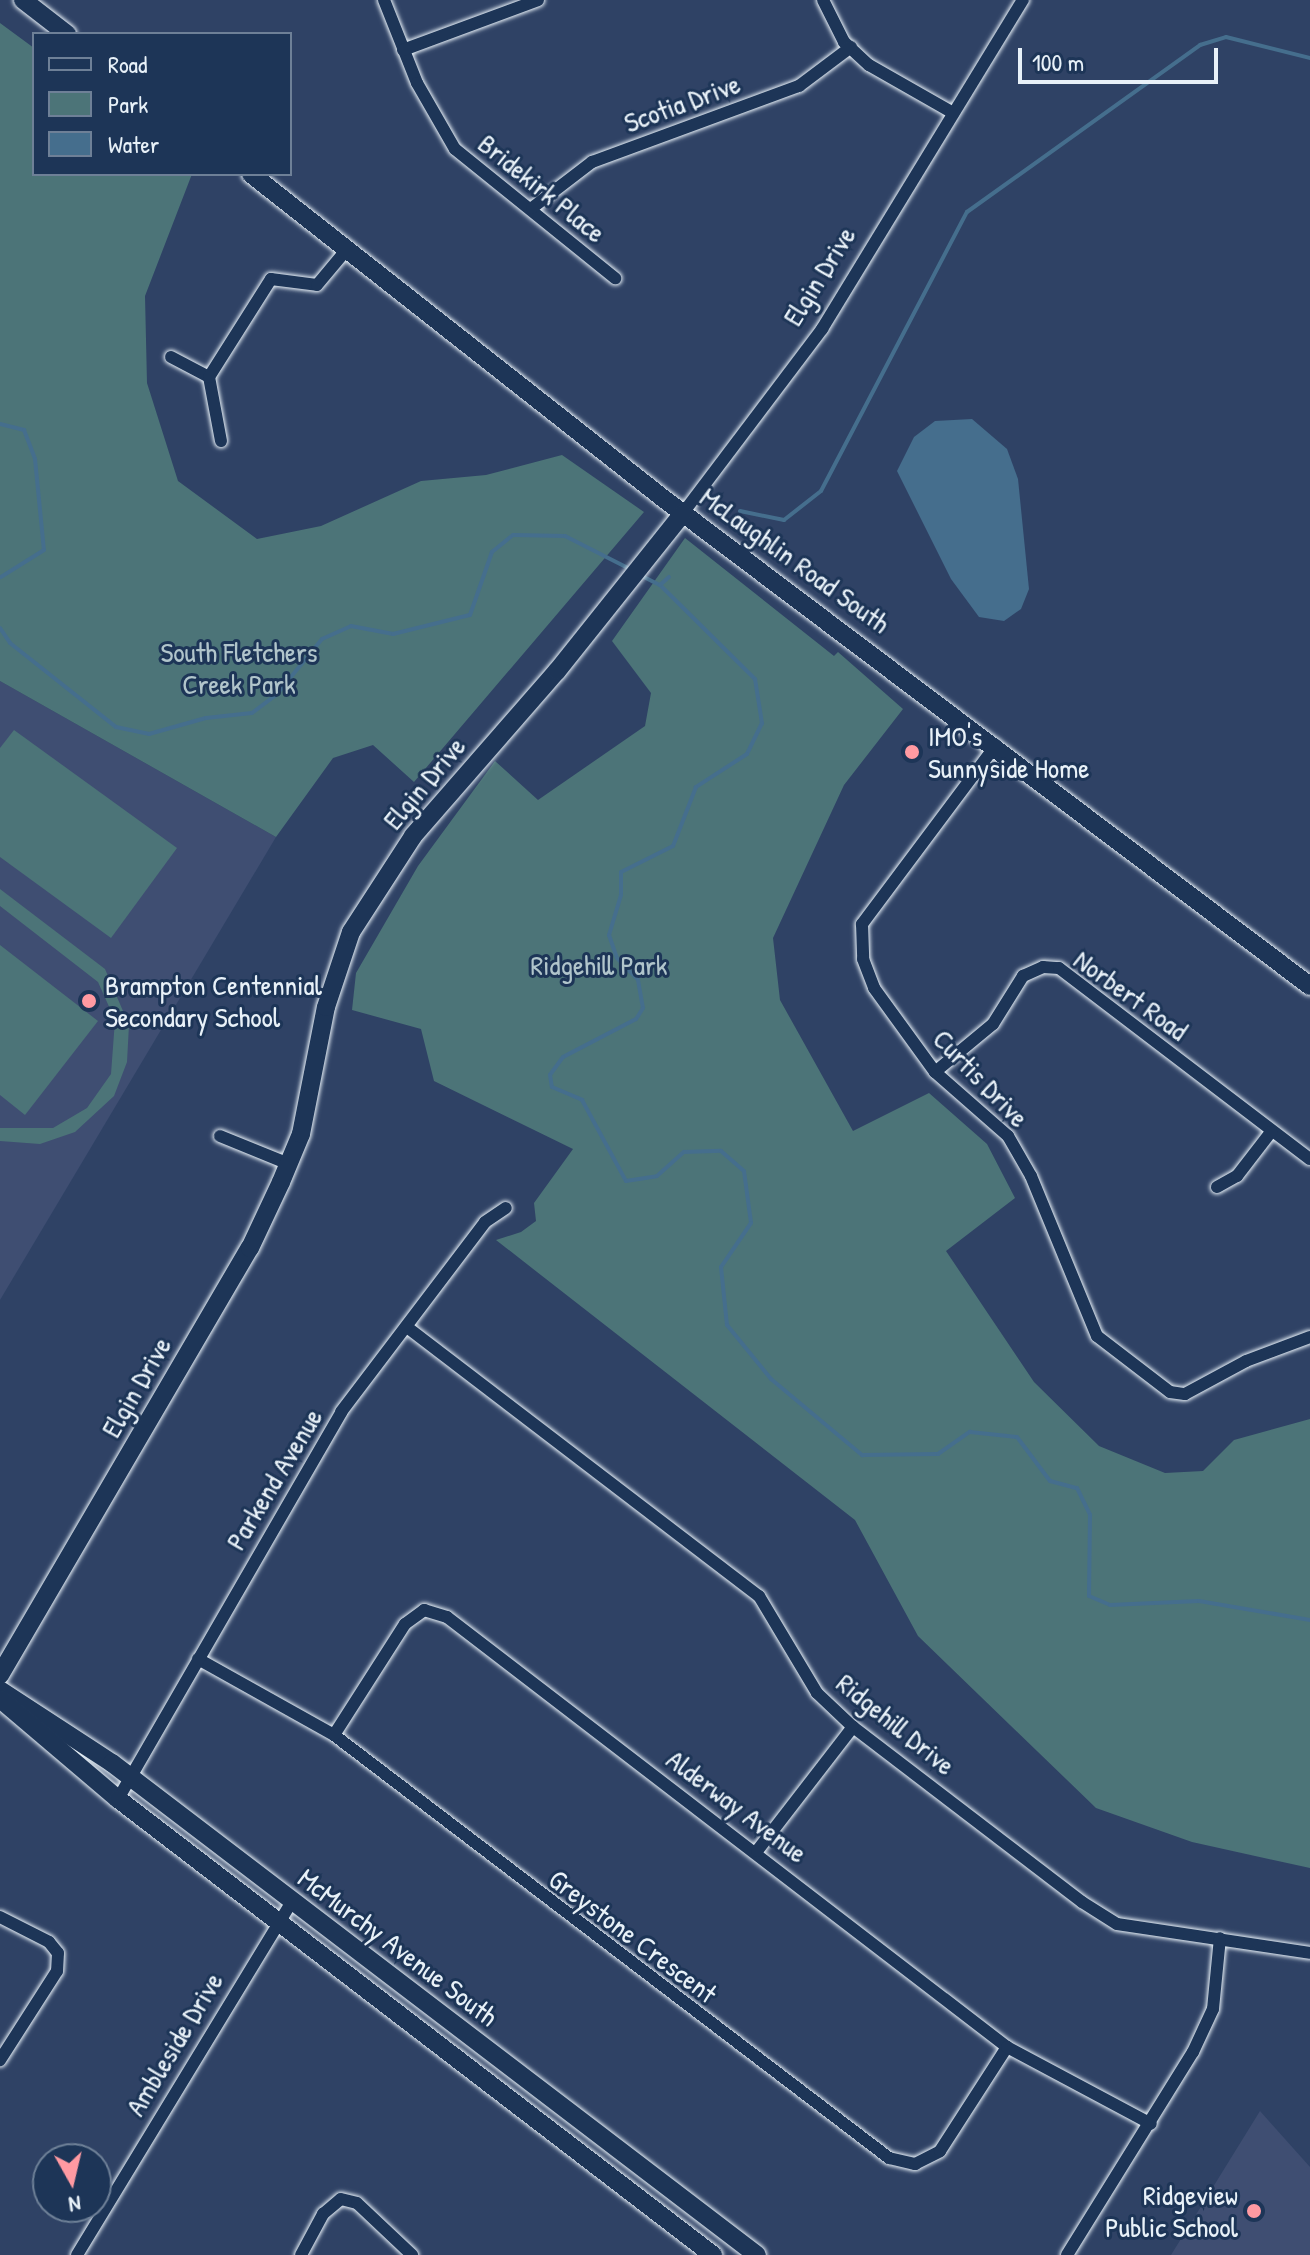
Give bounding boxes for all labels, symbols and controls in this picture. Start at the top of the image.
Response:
legend [32,32,292,176]
scale bar [1022,32,1222,82]
text: 100 m [1032,46,1084,78]
text: Road [108,48,147,80]
street label: Scotia Drive [619,67,745,139]
text: Park [108,88,148,120]
street label: Bridekirk Place [472,127,612,249]
text: Water [108,128,159,160]
street label: Elgin Drive [776,220,862,332]
street label: McLaughlin Road South [694,480,896,640]
park label: South Fletchers Creek Park [160,635,318,701]
place label: IMO's Sunnyside Home [928,719,1089,785]
street label: Elgin Drive [376,730,472,836]
marker: IMO's Sunnyside Home [903,743,921,761]
street label: Norbert Road [1068,943,1194,1047]
park label: Ridgehill Park [531,948,667,982]
place label: Brampton Centennial Secondary School [105,968,322,1034]
marker: Brampton Centennial Secondary School [80,992,98,1010]
street label: Curtis Drive [926,1022,1036,1134]
street label: Elgin Drive [94,1331,178,1443]
street label: Parkend Avenue [219,1402,329,1556]
street label: Ridgehill Drive [830,1666,962,1782]
street label: Alderway Avenue [660,1742,814,1870]
street label: McMurchy Avenue South [292,1861,504,2033]
street label: Greystone Crescent [542,1862,724,2010]
street label: Ambleside Drive [118,1966,230,2122]
north arrow [32,2143,112,2223]
place label: Ridgeview Public School [1105,2178,1238,2244]
text: N [67,2189,83,2220]
marker: Ridgeview Public School [1245,2202,1263,2220]

